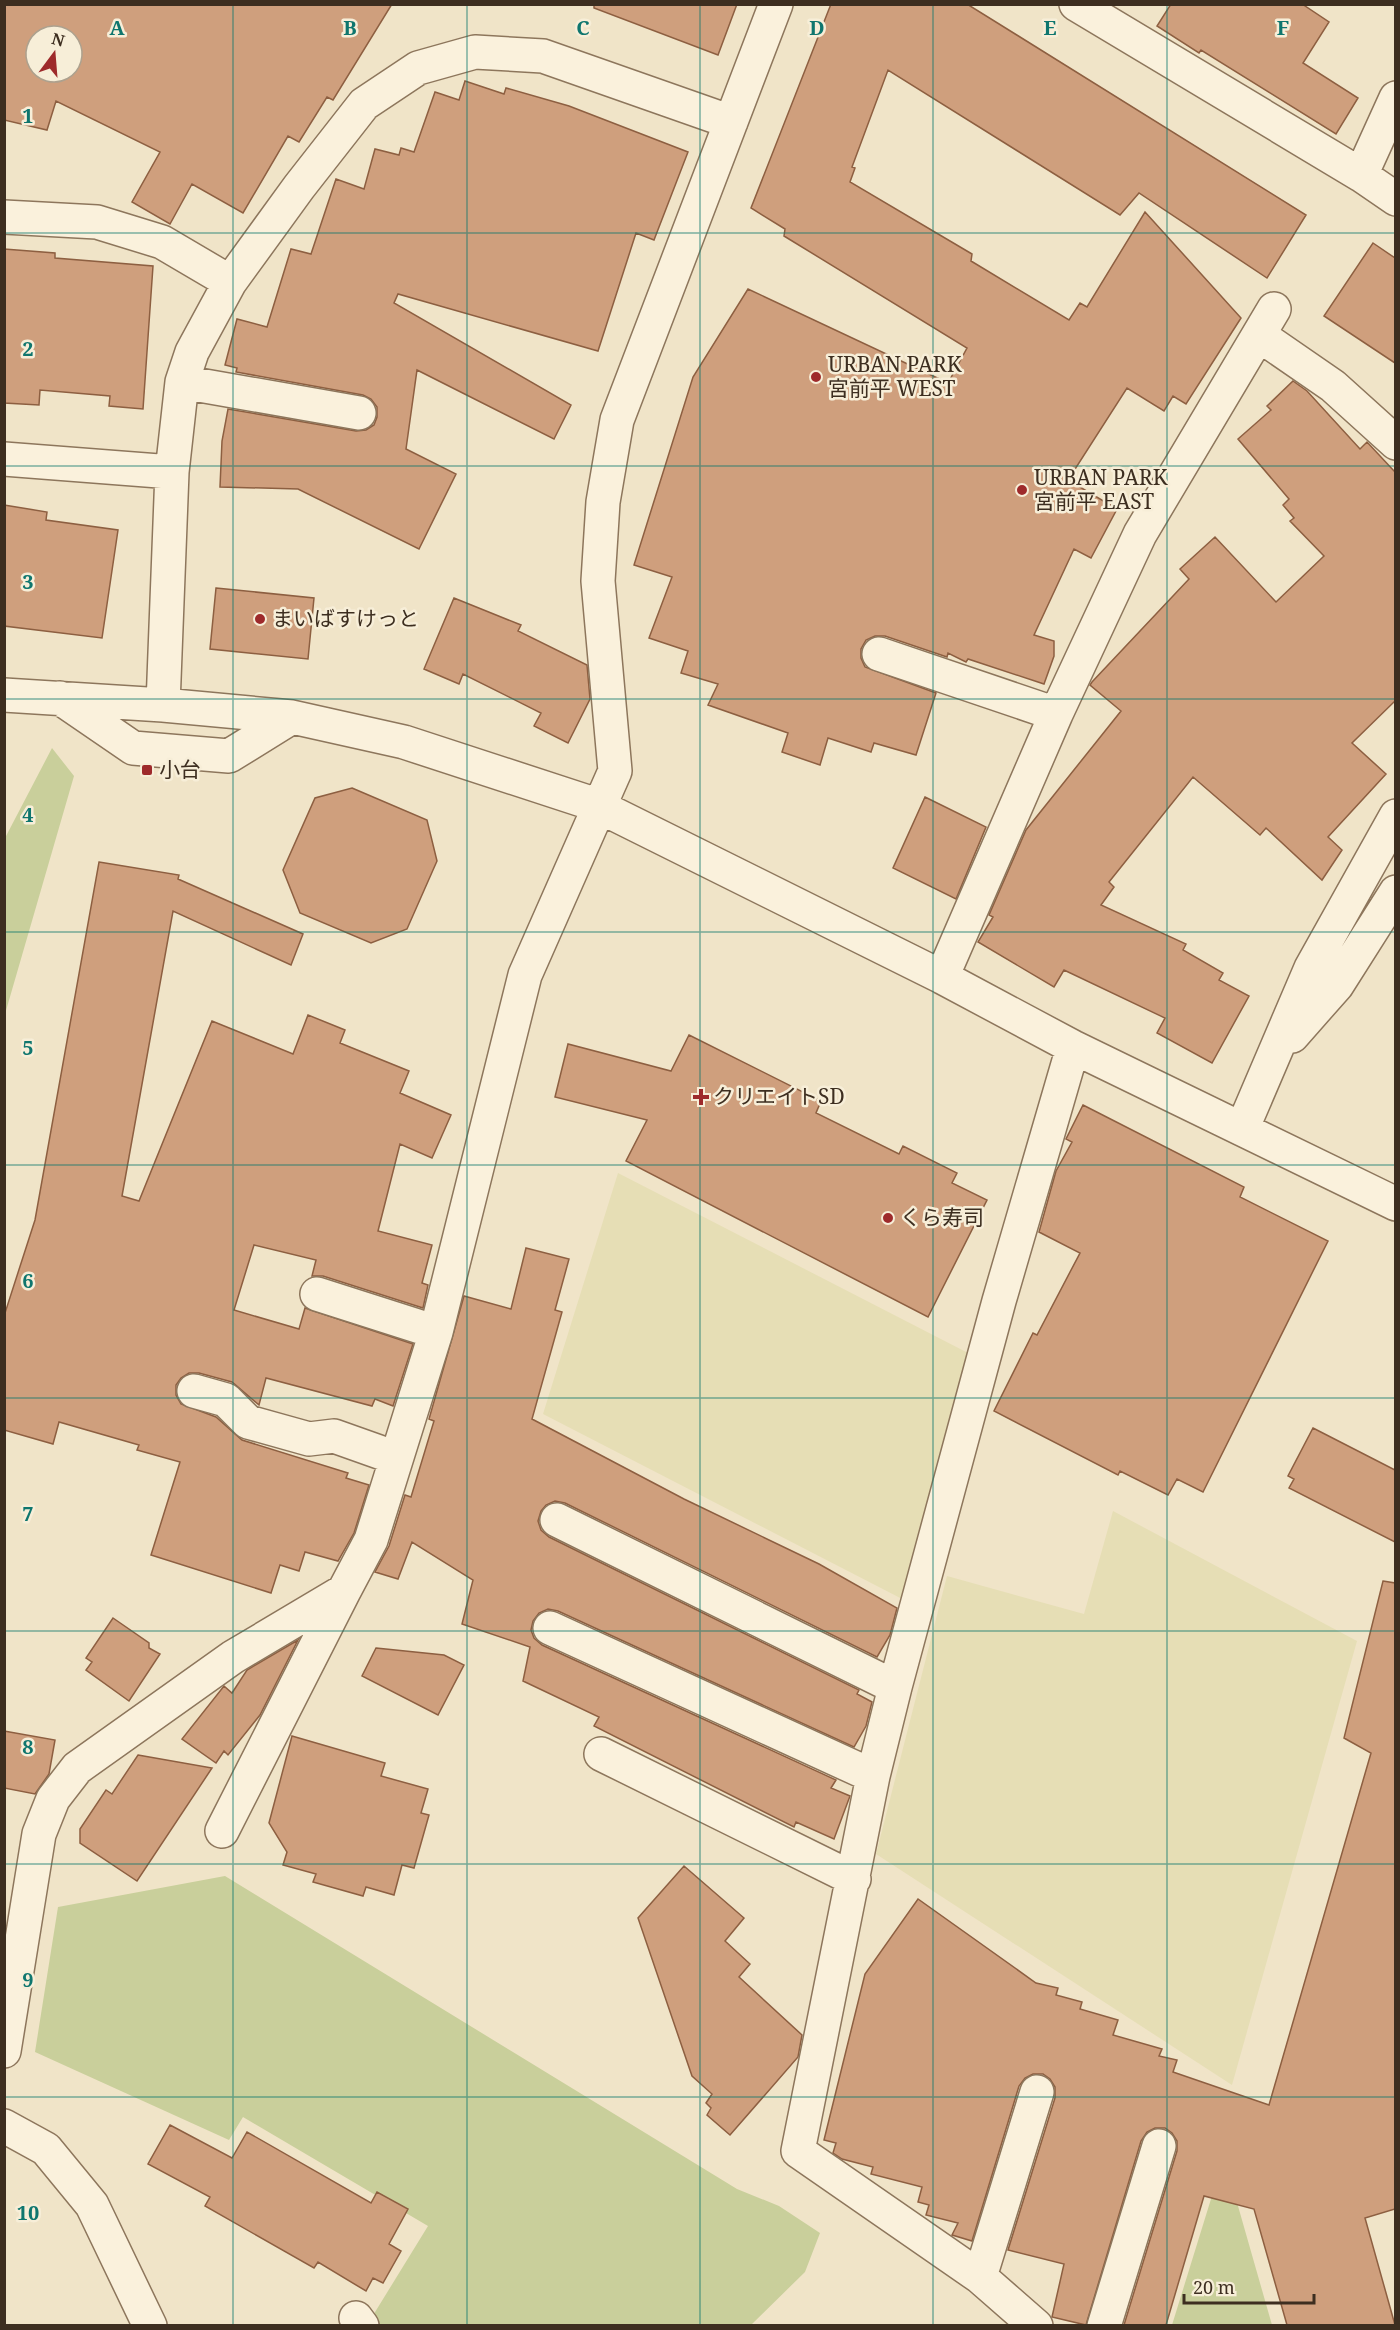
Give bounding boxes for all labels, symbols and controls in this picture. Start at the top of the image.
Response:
text: A [109,14,125,41]
text: B [343,14,357,41]
text: C [576,14,590,41]
text: D [809,14,825,41]
text: E [1043,14,1057,41]
text: F [1277,14,1289,41]
north arrow [24,24,84,84]
text: N [49,27,68,52]
text: 1 [22,102,34,129]
text: 2 [22,335,34,362]
place label: URBAN PARK 宮前平 WEST [828,350,962,402]
marker: URBAN PARK 宮前平 WEST [809,370,823,384]
place label: URBAN PARK 宮前平 EAST [1034,463,1168,515]
marker: URBAN PARK 宮前平 EAST [1015,483,1029,497]
text: 3 [22,568,34,595]
place label: まいばすけっと [272,604,419,632]
marker: まいばすけっと [253,612,267,626]
place label: 小台 [159,755,201,783]
marker: 小台 [140,763,154,777]
text: 4 [22,801,34,828]
text: 5 [22,1034,34,1061]
place label: クリエイトSD [713,1082,845,1110]
marker: クリエイトSD [694,1090,708,1104]
place label: くら寿司 [900,1203,984,1231]
marker: くら寿司 [881,1211,895,1225]
text: 6 [22,1267,34,1294]
text: 7 [22,1500,34,1527]
text: 8 [22,1733,34,1760]
text: 9 [22,1966,34,1993]
text: 10 [17,2199,39,2226]
scale bar [1184,2267,1314,2305]
text: 20 m [1193,2275,1235,2299]

